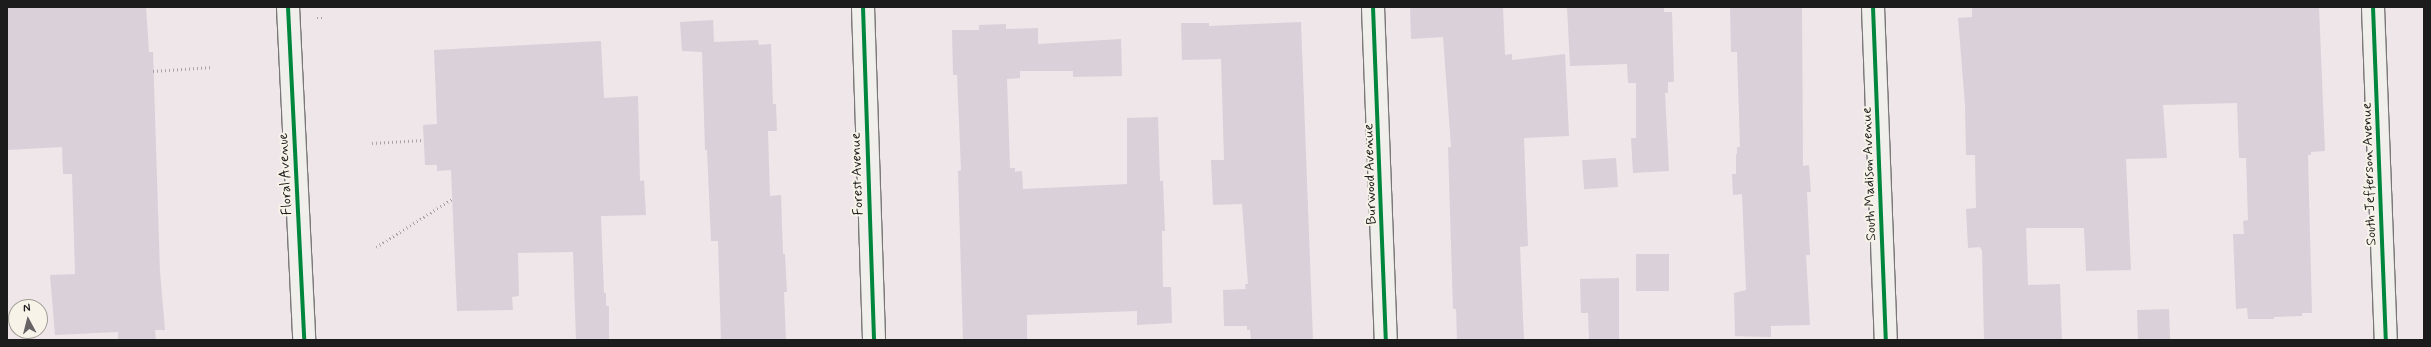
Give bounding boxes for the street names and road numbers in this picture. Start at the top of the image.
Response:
street label: South Jefferson Avenue [2358,102,2380,246]
street label: South Madison Avenue [1858,109,1880,239]
street label: Burwood Avenue [1360,125,1380,223]
street label: Forest Avenue [847,132,867,216]
street label: Floral Avenue [274,133,296,215]

